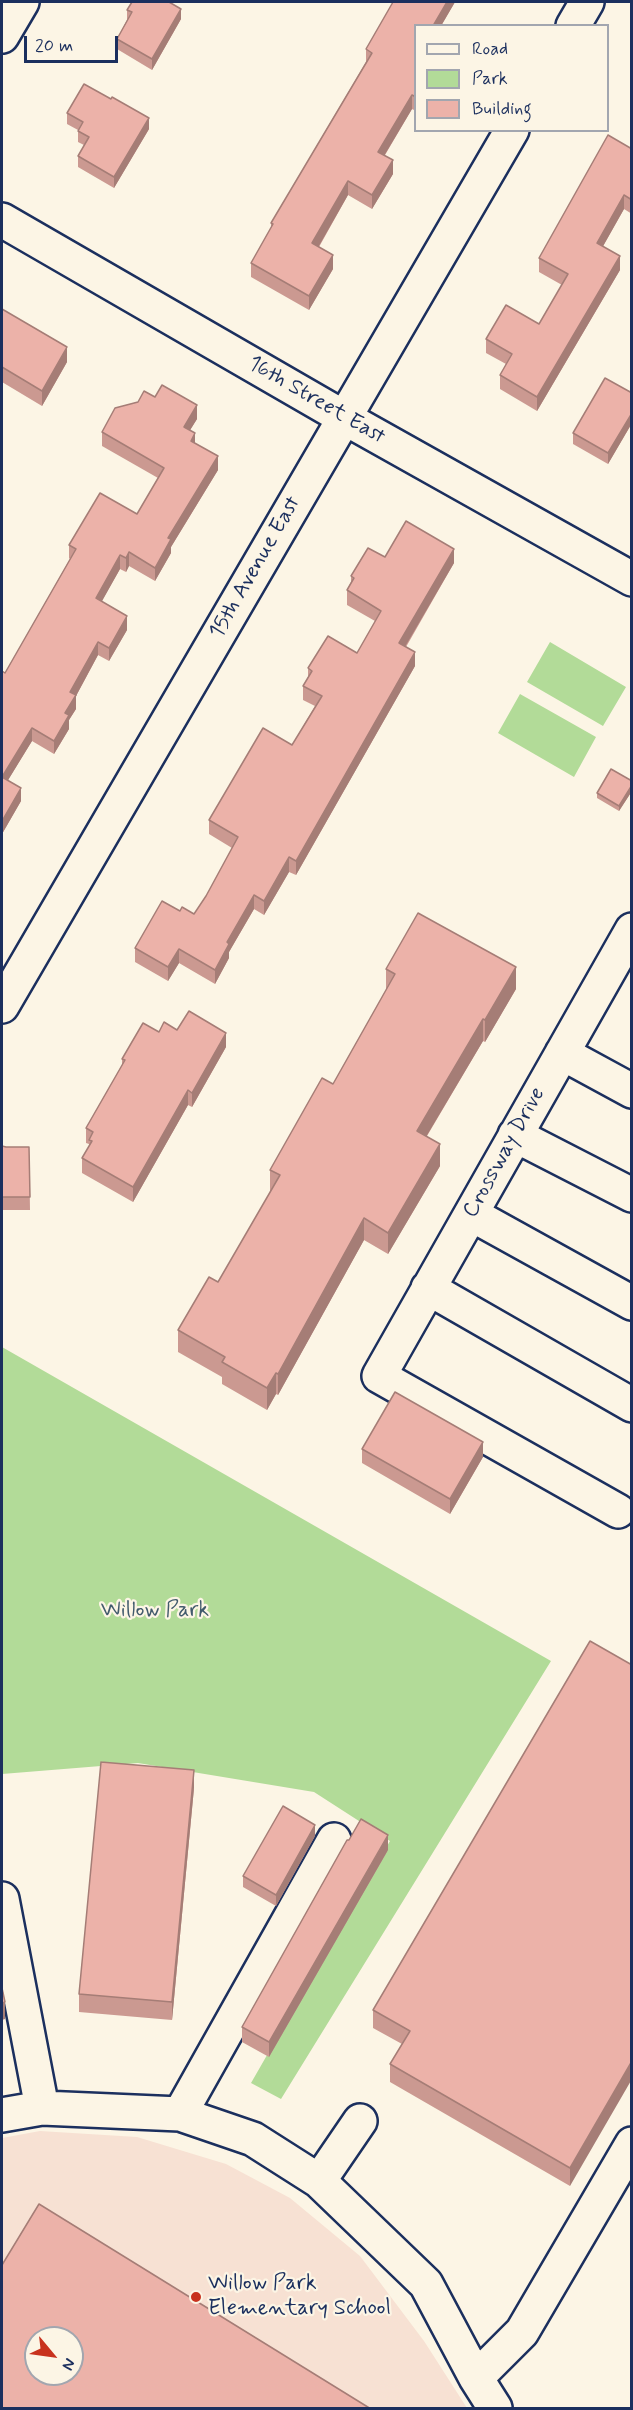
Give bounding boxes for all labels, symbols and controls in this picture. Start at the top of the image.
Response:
scale bar [27,24,122,62]
legend [414,24,609,132]
text: 20 m [35,34,73,58]
text: Road [472,37,508,61]
text: Park [472,67,508,91]
text: Building [472,97,532,121]
street label: 16th Street East [243,351,389,451]
street label: 15th Avenue East [205,492,307,644]
street label: Crossway Drive [458,1083,552,1223]
park label: Willow Park [101,1598,209,1624]
place label: Willow Park Elementary School [208,2271,391,2322]
marker: Willow Park Elementary School [189,2290,203,2304]
north arrow [24,2326,84,2386]
text: N [57,2354,80,2374]

